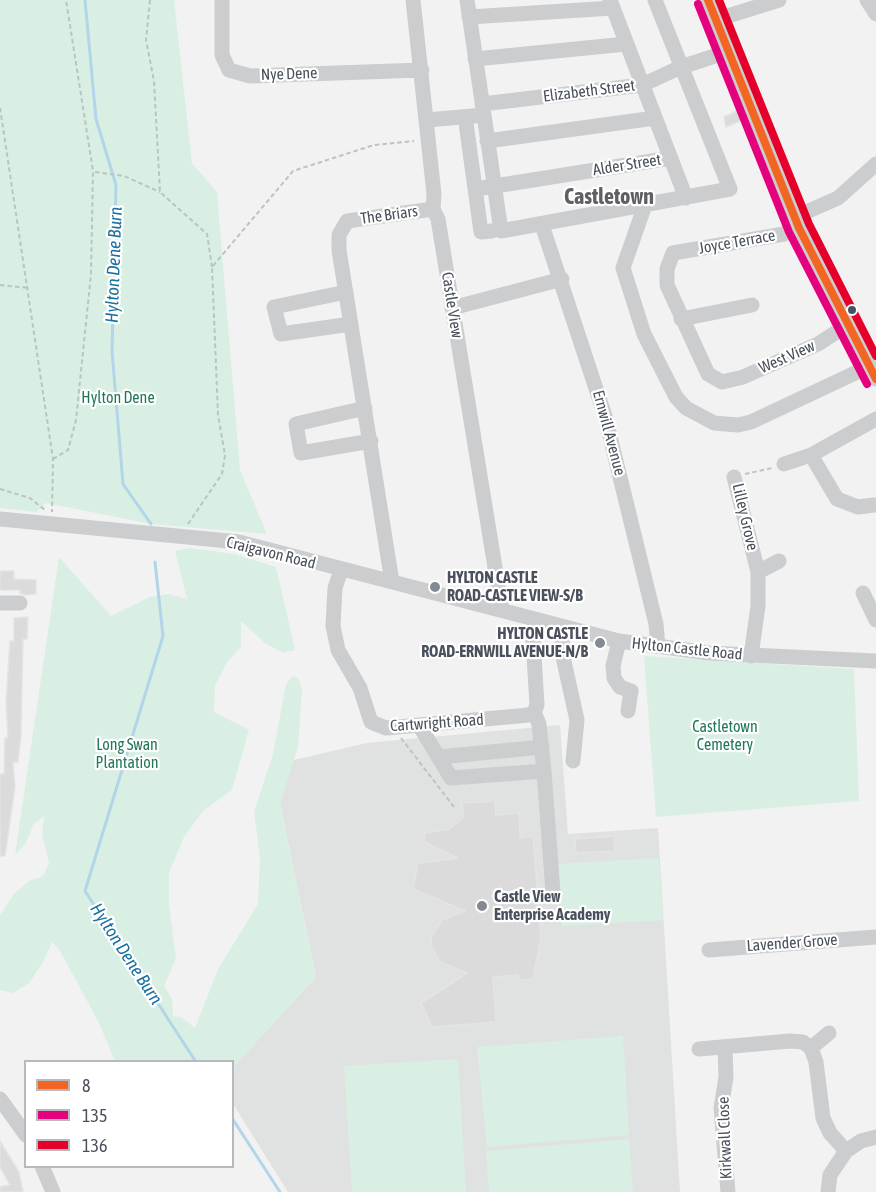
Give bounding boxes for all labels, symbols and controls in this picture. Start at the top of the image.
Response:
street label: Nye Dene [260,63,318,85]
street label: Elizabeth Street [542,76,636,106]
street label: Alder Street [592,150,662,180]
district label: Castletown [564,184,654,210]
street label: The Briars [359,201,419,229]
water label: Hylton Dene Burn [101,207,127,323]
street label: Joyce Terrace [697,226,777,258]
street label: Castle View [437,271,467,339]
unlabelled marker [846,304,858,316]
street label: West View [756,336,818,378]
park label: Hylton Dene [81,388,155,408]
street label: Ernwill Avenue [588,388,630,478]
street label: Lilley Grove [728,482,762,552]
street label: Craigavon Road [224,533,318,573]
place label: HYLTON CASTLE ROAD-CASTLE VIEW-S/B [447,568,583,606]
marker: HYLTON CASTLE ROAD-CASTLE VIEW-S/B [428,580,442,594]
place label: HYLTON CASTLE ROAD-ERNWILL AVENUE-N/B [421,624,588,662]
street label: Hylton Castle Road [631,634,743,664]
marker: HYLTON CASTLE ROAD-ERNWILL AVENUE-N/B [593,636,607,650]
street label: Cartwright Road [390,710,484,736]
park label: Castletown Cemetery [692,717,758,755]
park label: Long Swan Plantation [96,735,158,773]
place label: Castle View Enterprise Academy [494,887,610,925]
water label: Hylton Dene Burn [85,899,167,1009]
marker: Castle View Enterprise Academy [475,899,489,913]
street label: Lavender Grove [746,930,838,956]
legend [24,1060,234,1168]
text: 8 [82,1075,90,1096]
street label: Kirkwall Close [714,1096,736,1180]
text: 135 [82,1105,107,1126]
text: 136 [82,1135,107,1156]

